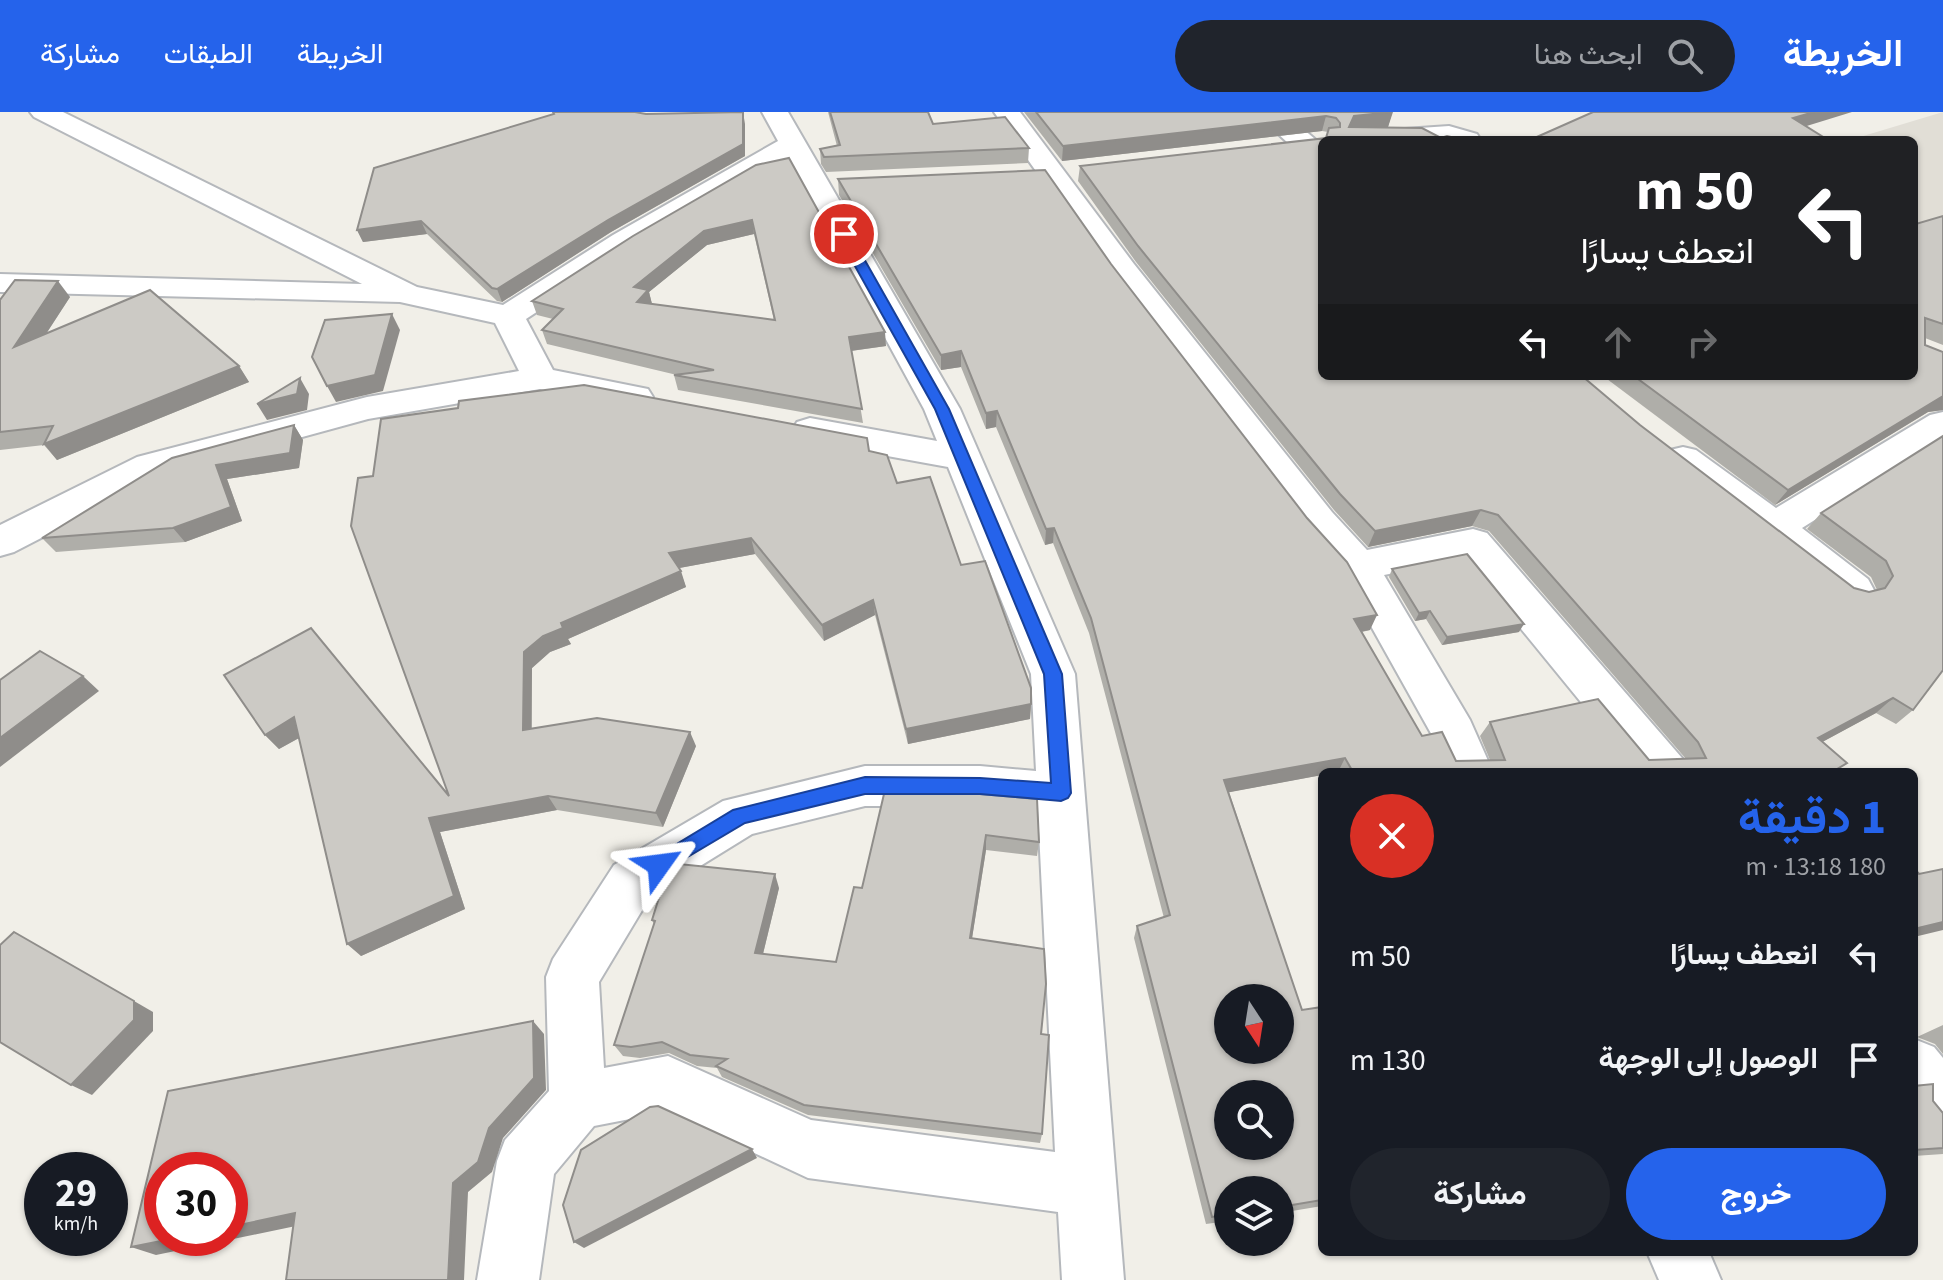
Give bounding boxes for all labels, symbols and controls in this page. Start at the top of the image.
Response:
search box [1175,20,1735,92]
text: الخريطة [1783,27,1903,81]
text: ابحث هنا [1534,33,1643,76]
text: مشاركة [40,34,120,74]
text: الطبقات [164,34,253,74]
text: الخريطة [297,34,383,74]
icon: search [1663,34,1707,78]
text: 50 m [1636,152,1754,231]
icon: left [1782,168,1886,272]
pin [810,200,878,268]
icon: arrive [822,212,866,256]
text: انعطف يسارًا [1581,226,1754,277]
icon: left [1512,320,1556,364]
icon: ahead [1596,320,1640,364]
icon: right [1680,320,1724,364]
text: 1 دقيقة [1738,784,1886,852]
button: close [1350,794,1434,878]
position arrow [617,823,701,907]
text: 180 m · 13:18 [1745,848,1886,885]
text: انعطف يسارًا [1670,933,1818,976]
icon: left [1842,934,1886,978]
text: 50 m [1350,935,1411,978]
north arrow [1214,984,1294,1064]
map controls [1214,984,1294,1256]
text: الوصول إلى الوجهة [1599,1037,1818,1080]
icon: arrive [1842,1038,1886,1082]
text: 130 m [1350,1039,1426,1082]
button: search [1214,1080,1294,1160]
button: مشاركة [1350,1148,1610,1240]
button: خروج [1626,1148,1886,1240]
speed limit sign: 30 [144,1152,248,1256]
text: 29 [55,1165,97,1222]
button: layers [1214,1176,1294,1256]
text: km/h [54,1210,98,1238]

